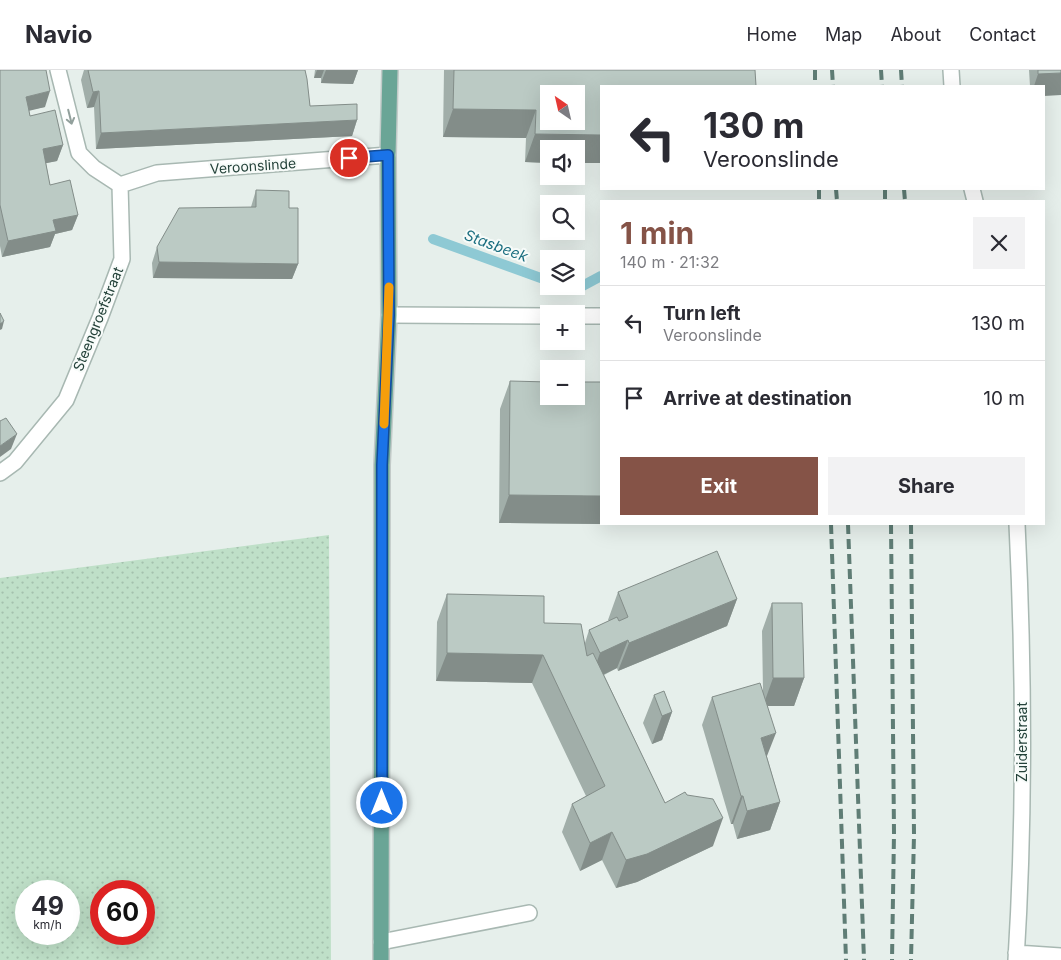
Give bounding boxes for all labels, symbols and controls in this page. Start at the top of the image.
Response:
text: Navio [25,20,92,49]
text: Home [747,24,797,45]
text: Map [825,24,862,45]
text: About [890,24,941,45]
text: Contact [969,24,1036,45]
north arrow [540,85,585,130]
map controls [540,85,585,405]
text: 130 m [703,104,805,146]
icon: left [620,105,685,170]
one-way arrow [65,109,75,125]
pin [328,137,370,179]
button: sound [540,140,585,185]
icon: arrive [335,144,363,172]
text: Veroonslinde [703,146,839,172]
street label: Veroonslinde [209,154,297,177]
button: search [540,195,585,240]
text: 1 min [620,215,694,251]
button: close [973,217,1025,269]
water label: Stasbeek [462,225,531,266]
button: layers [540,250,585,295]
text: 140 m · 21:32 [620,252,720,272]
street label: Steengroefstraat [69,264,126,373]
text: Turn left [663,302,741,325]
button: + [540,305,585,350]
icon: left [620,309,648,337]
text: 130 m [972,312,1025,335]
text: Veroonslinde [663,325,762,345]
button: − [540,360,585,405]
icon: arrive [620,384,648,412]
text: Arrive at destination [663,387,852,410]
text: 10 m [983,387,1025,410]
button: Exit [620,457,818,515]
button: Share [828,457,1025,515]
street label: Zuiderstraat [1013,702,1030,782]
position arrow [355,776,407,828]
speed limit sign: 60 [90,880,155,945]
text: 49 [31,891,64,921]
text: km/h [33,917,62,932]

